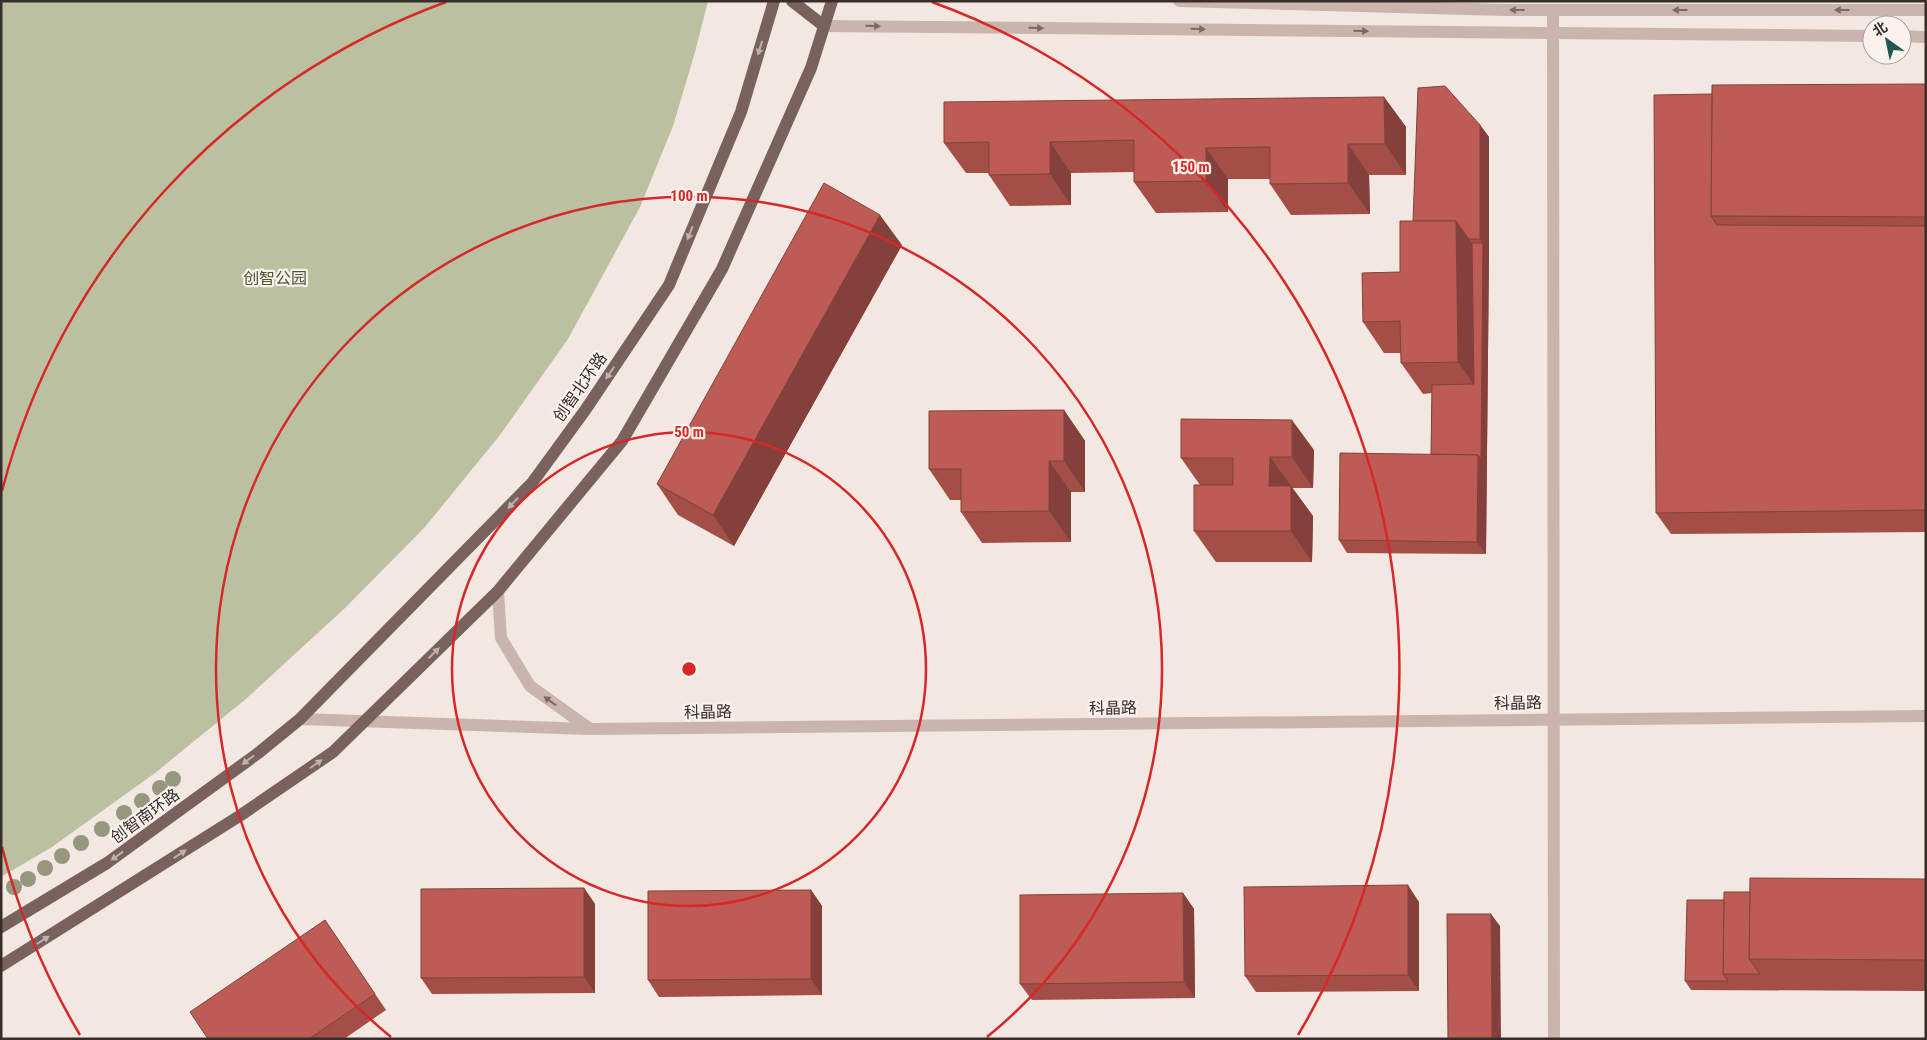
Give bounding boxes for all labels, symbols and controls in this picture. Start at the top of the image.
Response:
one-way arrow [1509,6,1525,14]
one-way arrow [1671,6,1687,14]
one-way arrow [1834,6,1850,14]
north arrow [1862,15,1912,65]
text: 北 [1870,19,1890,40]
one-way arrow [865,22,881,30]
one-way arrow [1028,24,1044,32]
one-way arrow [1190,26,1206,34]
one-way arrow [1353,27,1369,35]
one-way arrow [755,41,763,56]
text: 150 m [1172,158,1210,176]
text: 100 m [670,187,708,205]
one-way arrow [686,226,694,240]
park label: 创智公园 [243,269,307,288]
street label: 创智北环路 [549,349,611,425]
one-way arrow [605,366,615,380]
text: 50 m [674,423,704,441]
one-way arrow [507,496,519,508]
one-way arrow [428,647,440,659]
centre of rings [680,660,698,678]
street label: 科晶路 [1494,693,1542,713]
one-way arrow [543,696,557,706]
street label: 科晶路 [1089,698,1137,718]
street label: 科晶路 [684,702,732,722]
one-way arrow [242,755,255,766]
one-way arrow [309,759,322,769]
street label: 创智南环路 [107,785,183,847]
one-way arrow [174,849,187,859]
one-way arrow [110,851,124,861]
one-way arrow [36,936,49,945]

